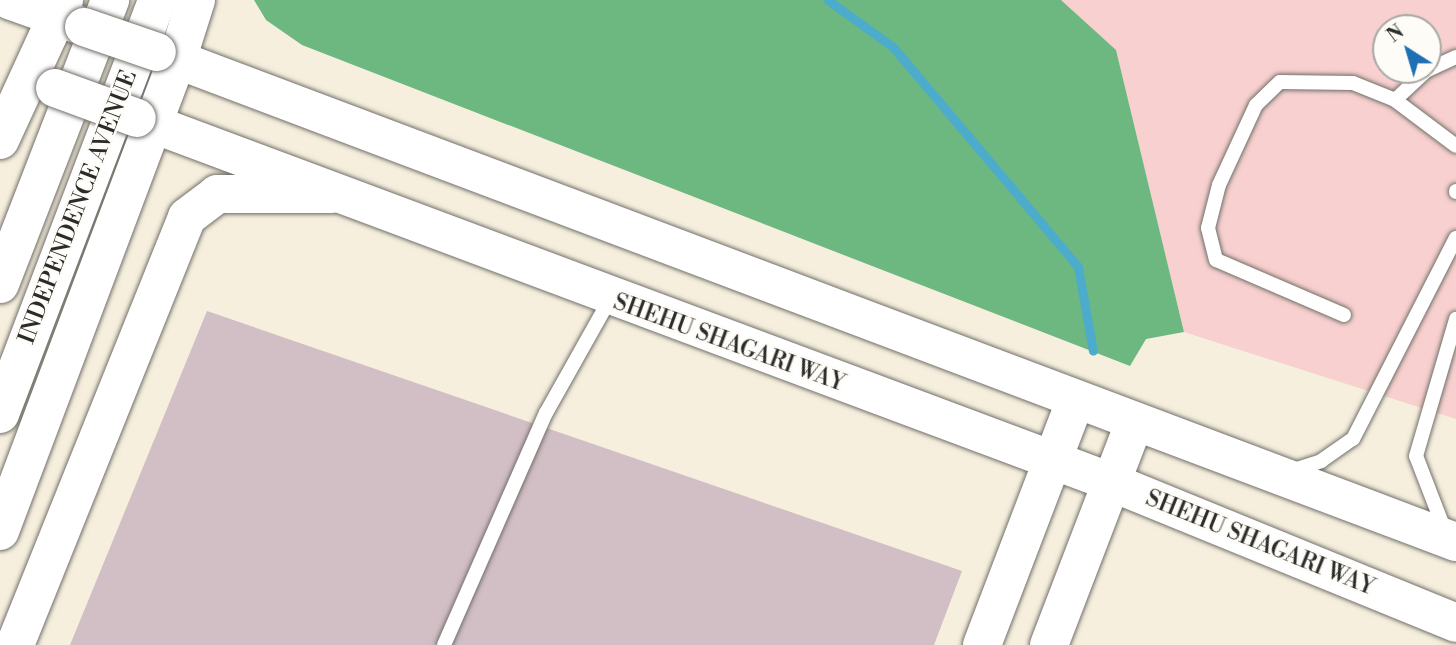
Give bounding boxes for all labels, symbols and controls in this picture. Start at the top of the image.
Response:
north arrow [1372,14,1442,84]
text: N [1382,20,1409,48]
street label: INDEPENDENCE AVENUE [13,66,143,348]
street label: SHEHU SHAGARI WAY [610,288,848,398]
street label: SHEHU SHAGARI WAY [1142,484,1378,602]

